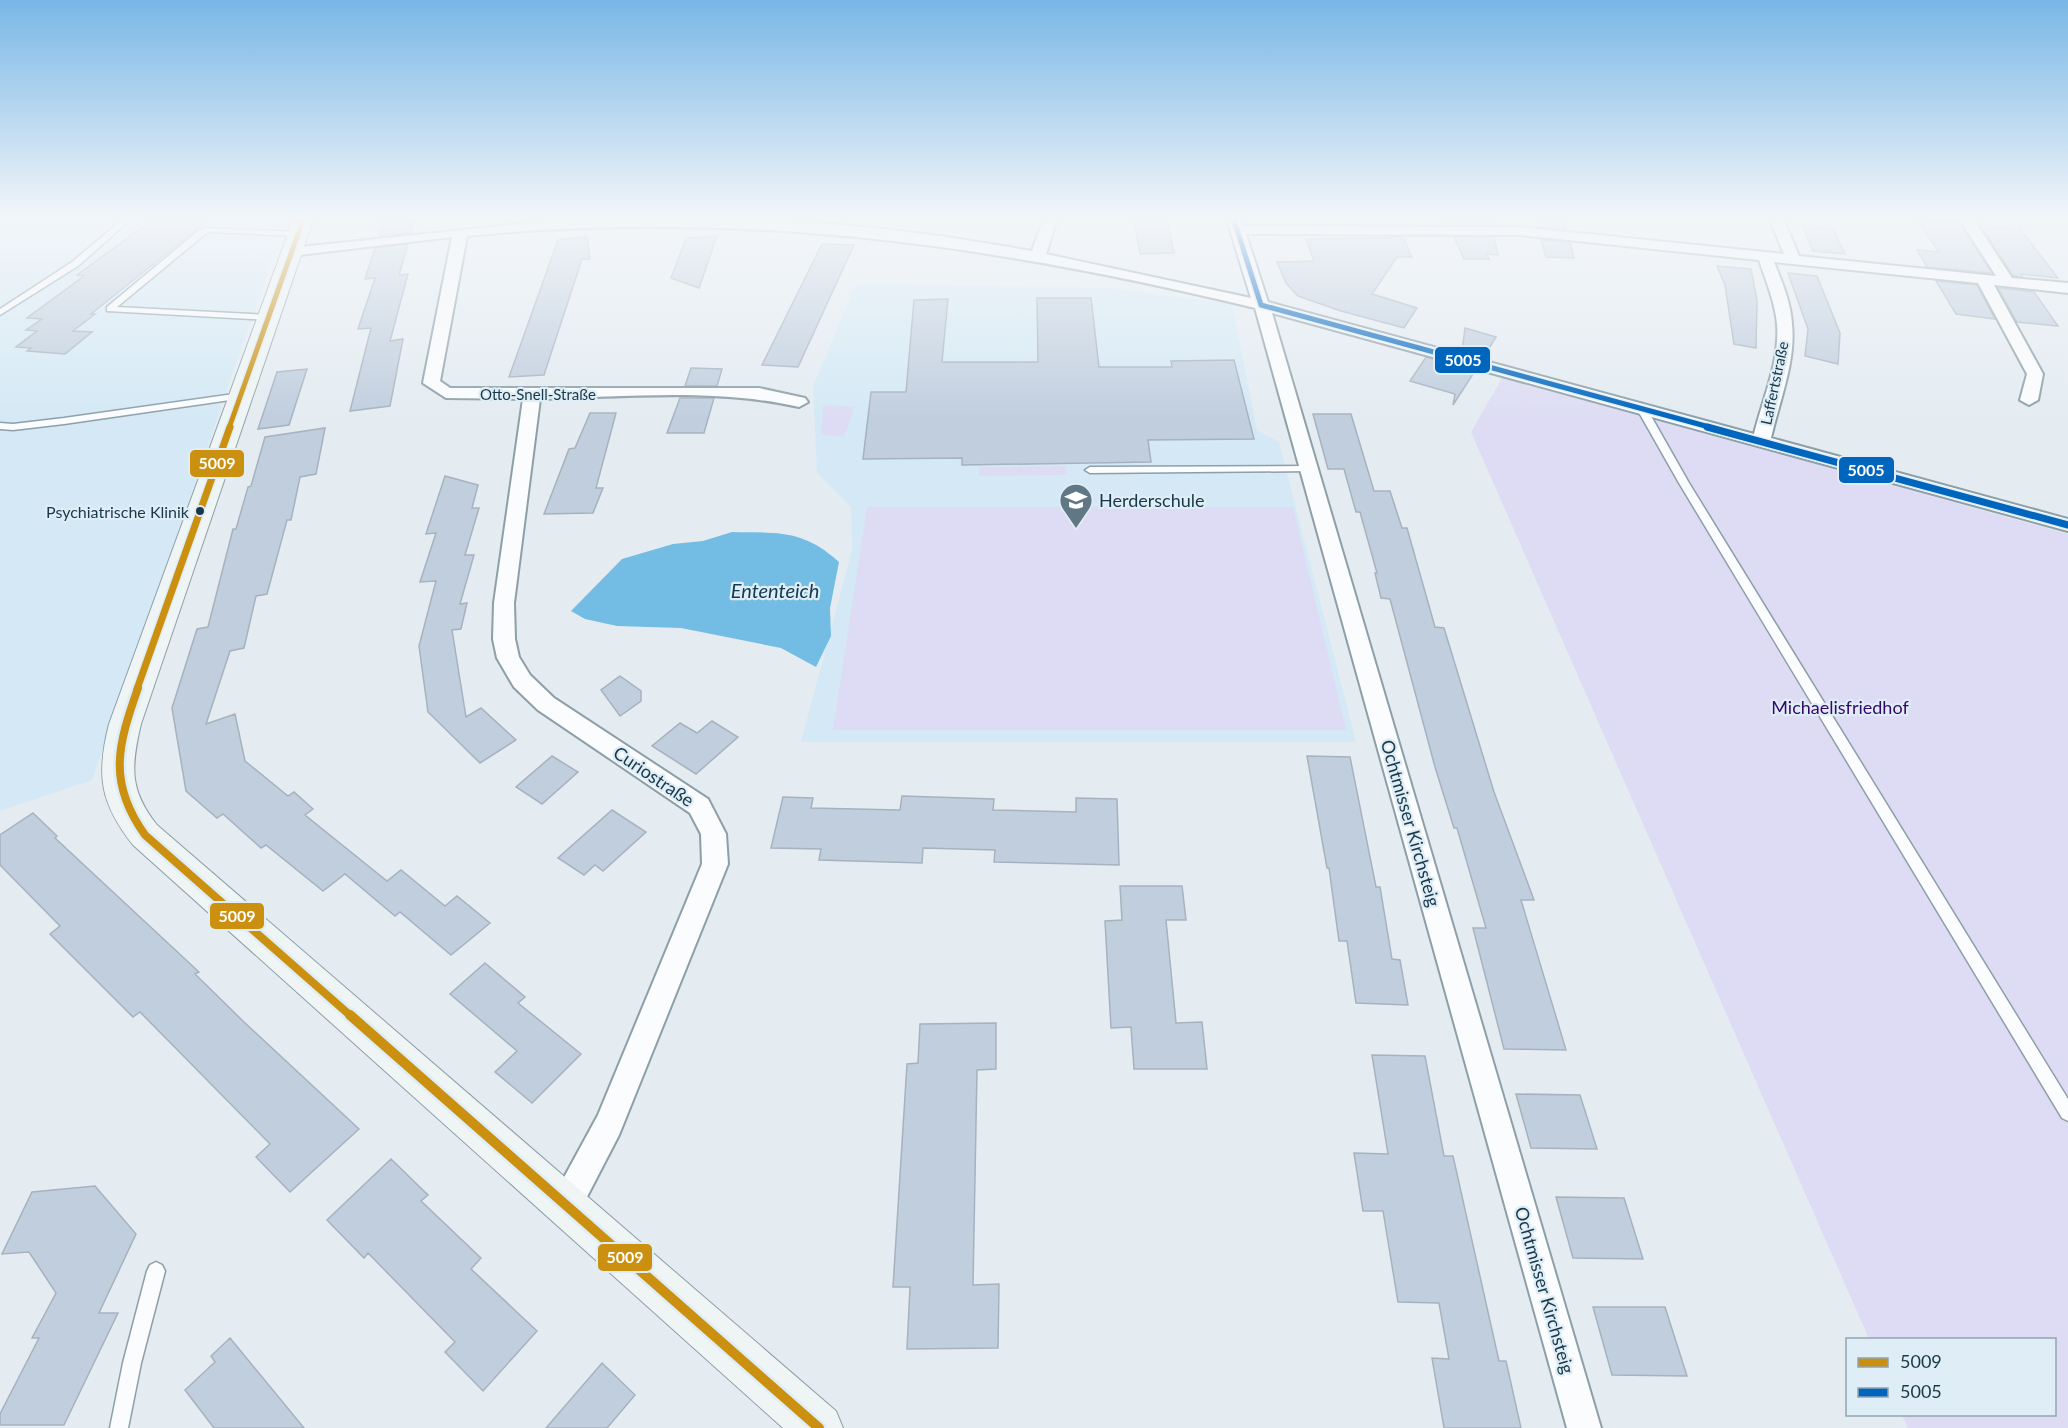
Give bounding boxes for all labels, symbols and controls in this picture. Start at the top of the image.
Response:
street label: Laffertstraße [1756,340,1792,426]
line badge: 5005 [1434,346,1491,374]
text: 5005 [1444,350,1482,369]
street label: Otto-Snell-Straße [480,385,596,403]
line badge: 5009 [189,449,245,478]
text: 5009 [198,453,236,472]
line badge: 5005 [1838,456,1895,484]
text: 5005 [1847,460,1885,479]
school or university icon: Herderschule [1058,482,1094,529]
place label: Herderschule [1099,489,1204,511]
place label: Psychiatrische Klinik [46,502,190,521]
marker: Psychiatrische Klinik [194,505,206,517]
water label: Ententeich [731,578,819,602]
park label: Michaelisfriedhof [1771,696,1909,718]
street label: Ochtmisser Kirchsteig [1377,737,1445,909]
street label: Curiostraße [609,741,699,811]
line badge: 5009 [209,902,265,930]
text: 5009 [218,906,256,925]
street label: Ochtmisser Kirchsteig [1511,1204,1579,1376]
line badge: 5009 [597,1243,653,1272]
text: 5009 [606,1247,644,1266]
legend [1846,1338,2056,1416]
text: 5009 [1900,1350,1942,1372]
text: 5005 [1900,1380,1942,1402]

